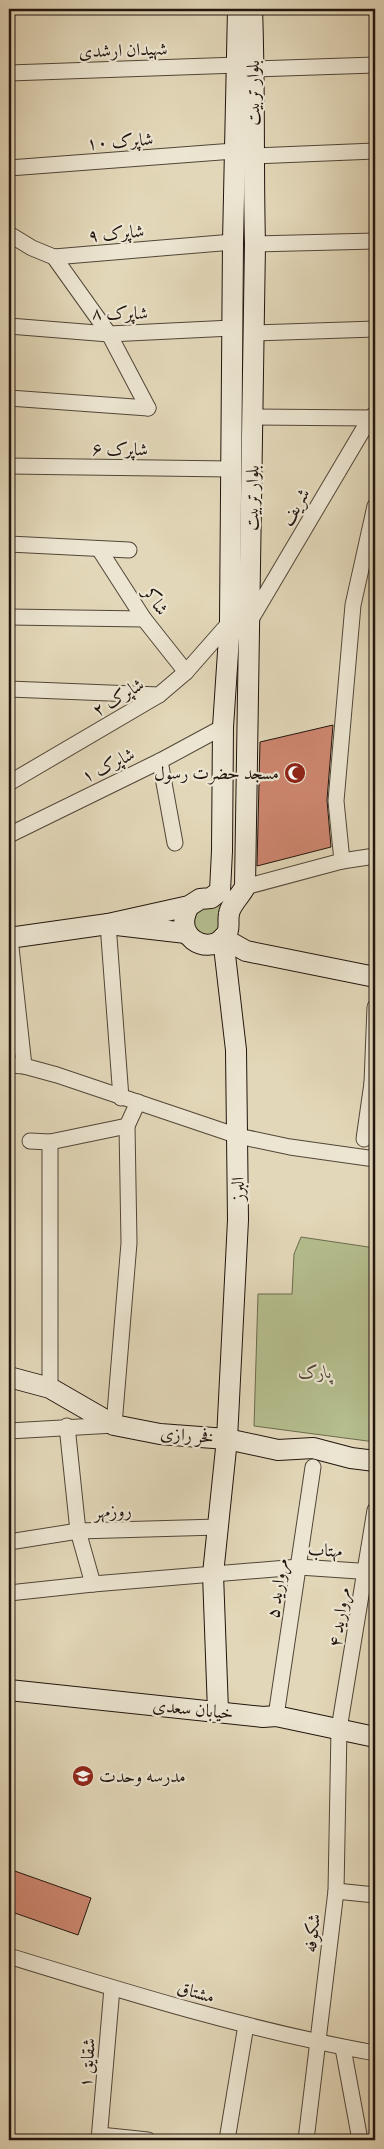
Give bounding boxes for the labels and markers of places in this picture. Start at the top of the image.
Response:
mosque icon: مسجد حضرت رسول [283,761,307,785]
place label: مسجد حضرت رسول [154,763,279,785]
school or university icon: مدرسه وحدت [71,1764,95,1788]
place label: مدرسه وحدت [99,1766,186,1788]

